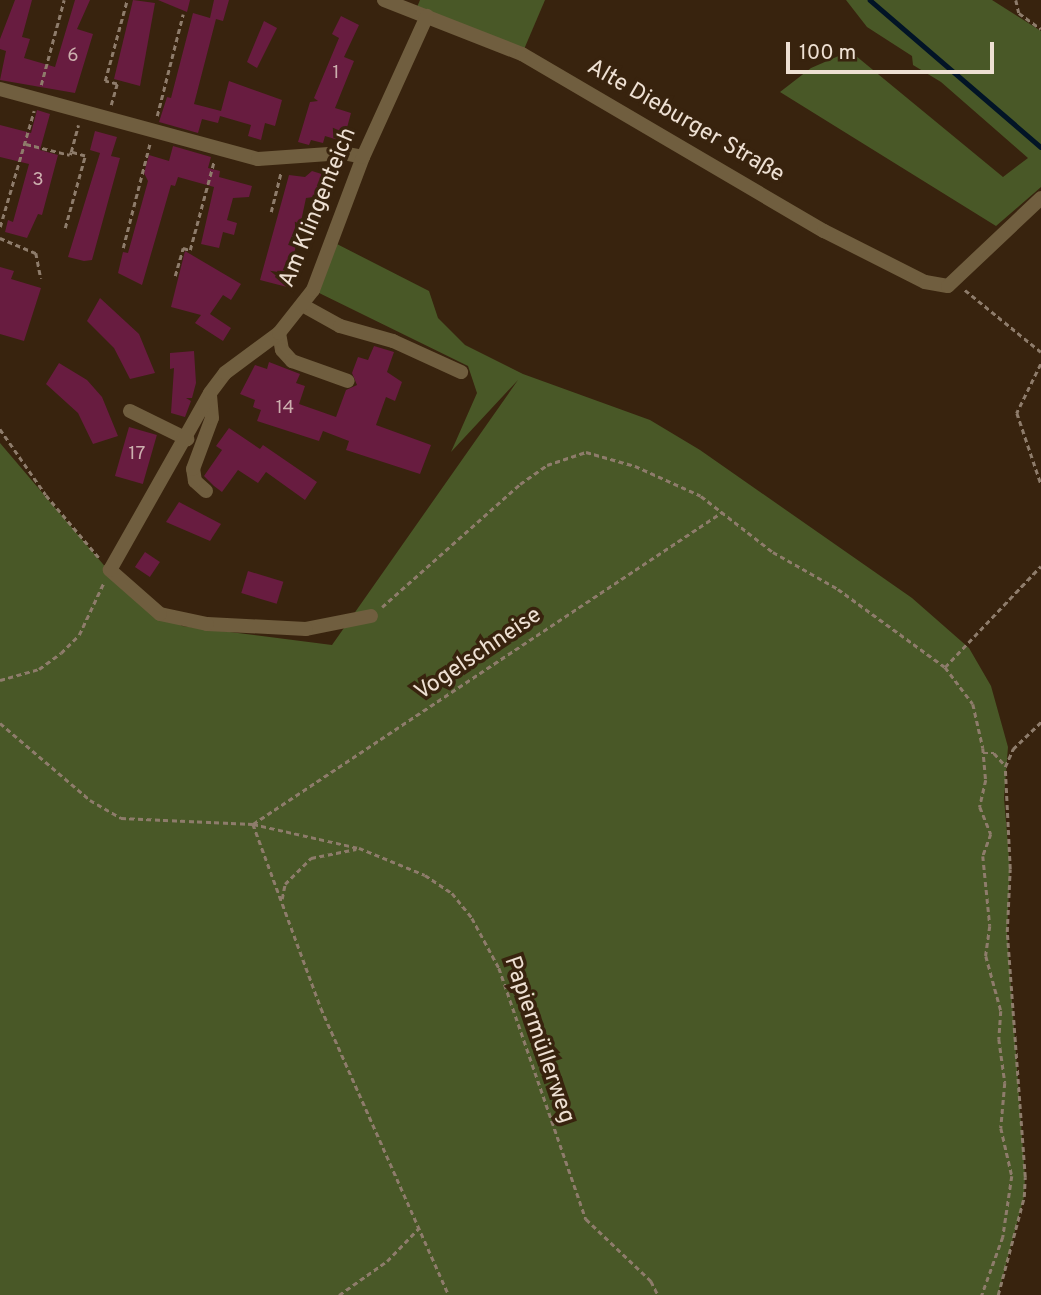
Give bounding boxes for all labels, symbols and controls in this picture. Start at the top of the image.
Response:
scale bar [789,28,997,72]
text: 100 m [799,40,856,67]
house number: 6 [67,46,79,68]
street label: Alte Dieburger Straße [582,54,788,190]
house number: 1 [332,63,340,85]
street label: Am Klingenteich [274,124,364,292]
house number: 3 [32,170,44,192]
house number: 14 [276,398,294,420]
house number: 17 [129,444,145,466]
street label: Vogelschneise [410,602,548,708]
street label: Papiermüllerweg [497,953,579,1127]

